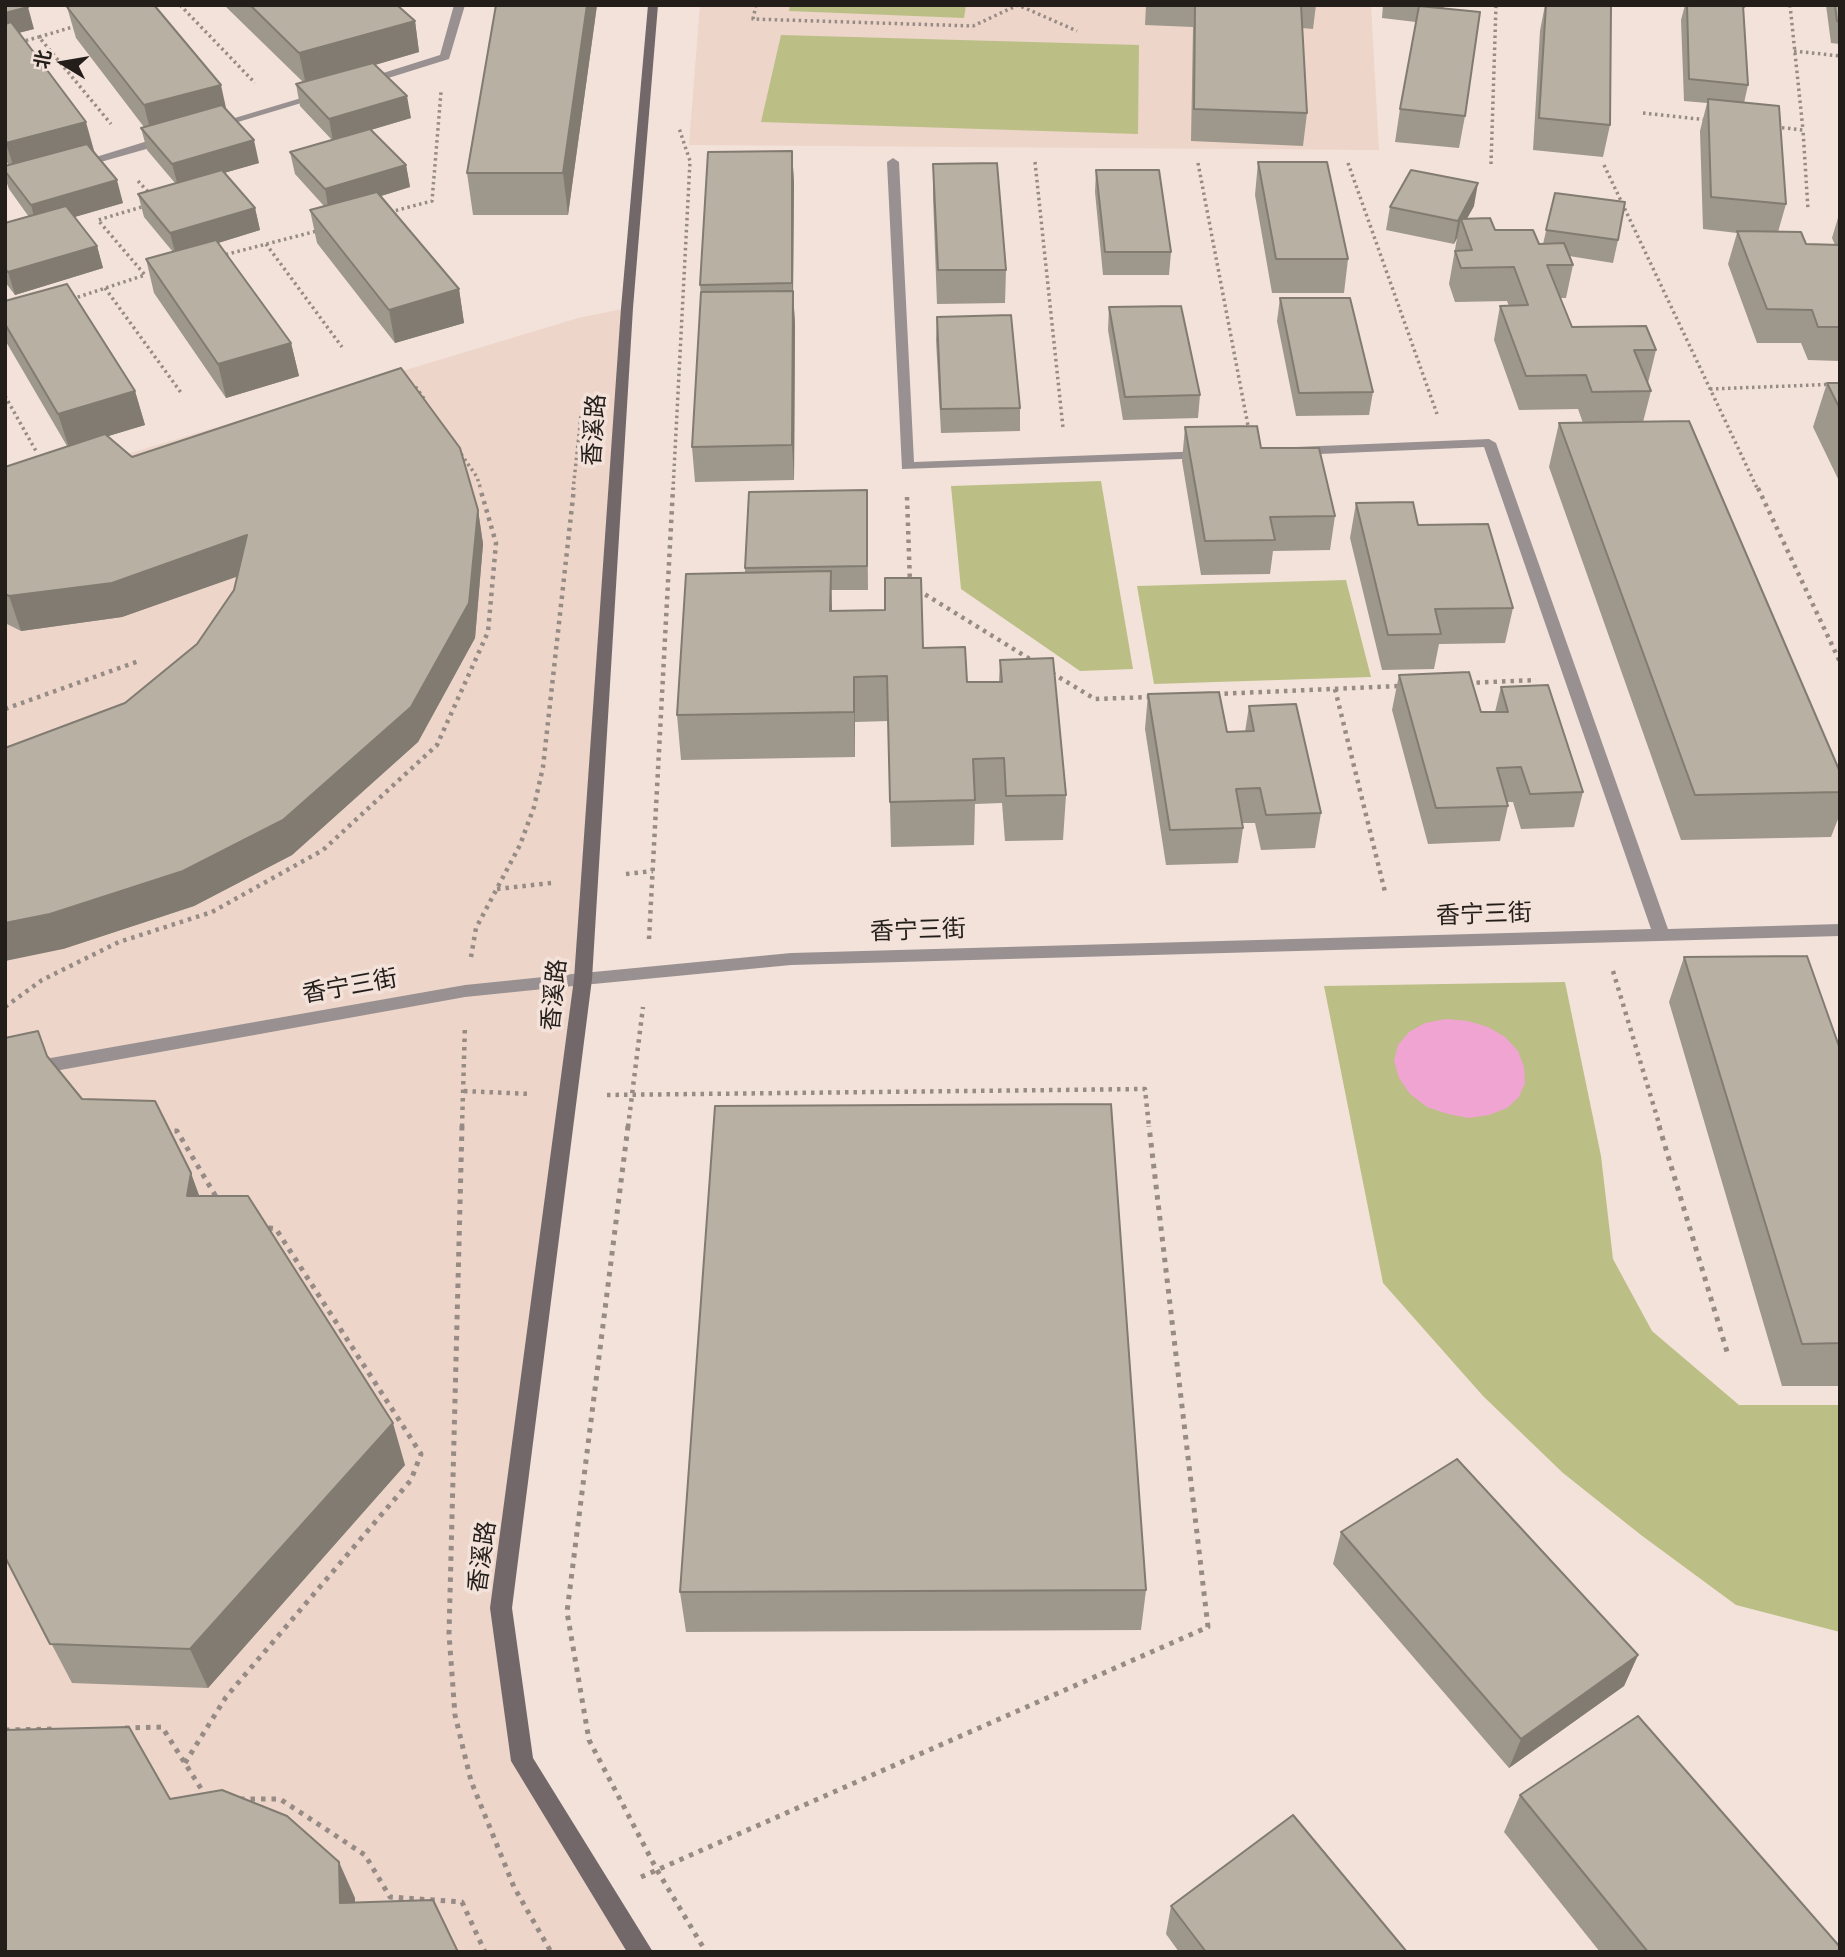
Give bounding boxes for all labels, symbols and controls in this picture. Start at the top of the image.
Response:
north arrow [28,28,98,98]
text: 北 [28,47,57,71]
street label: 香溪路 [578,393,612,467]
street label: 香宁三街 [1436,899,1532,931]
street label: 香宁三街 [870,915,966,947]
street label: 香溪路 [537,958,573,1032]
street label: 香宁三街 [300,964,400,1010]
street label: 香溪路 [464,1519,502,1595]

